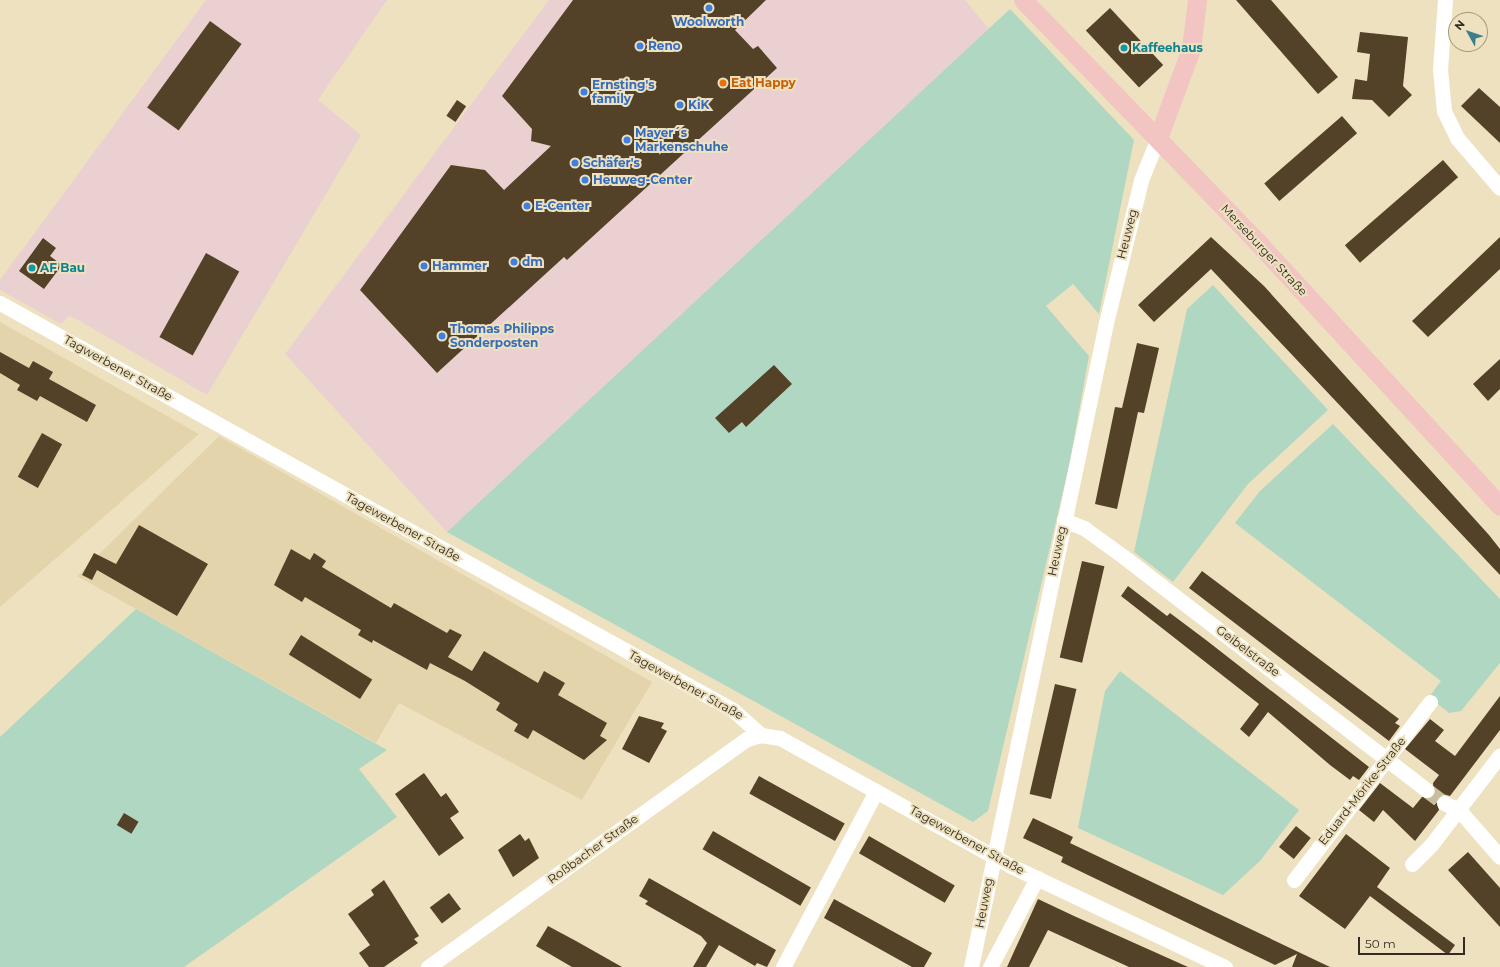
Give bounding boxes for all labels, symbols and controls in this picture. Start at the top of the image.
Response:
marker: Woolworth [704,3,714,13]
north arrow [1448,12,1488,52]
place label: Woolworth [674,15,744,29]
text: N [1451,17,1468,33]
place label: Reno [648,39,681,53]
marker: Reno [635,41,645,51]
place label: Kaffeehaus [1132,41,1203,55]
marker: Kaffeehaus [1119,43,1129,53]
place label: Eat Happy [731,76,796,90]
place label: Ernsting's family [592,78,655,106]
marker: Eat Happy [718,78,728,88]
marker: Ernsting's family [579,87,589,97]
place label: KiK [688,98,709,112]
marker: KiK [675,100,685,110]
place label: Mayer´s Markenschuhe [635,126,728,154]
marker: Mayer´s Markenschuhe [622,135,632,145]
place label: Schäfer's [583,156,640,170]
marker: Schäfer's [570,158,580,168]
place label: Heuweg-Center [593,173,692,187]
marker: Heuweg-Center [580,175,590,185]
place label: E-Center [535,199,590,213]
marker: E-Center [522,201,532,211]
street label: Merseburger Straße [1218,201,1310,299]
street label: Heuweg [1114,208,1140,260]
place label: dm [522,255,543,269]
marker: dm [509,257,519,267]
place label: Hammer [432,259,487,273]
place label: AF Bau [40,261,85,275]
marker: Hammer [419,261,429,271]
marker: AF Bau [27,263,37,273]
place label: Thomas Philipps Sonderposten [450,322,554,350]
marker: Thomas Philipps Sonderposten [437,331,447,341]
street label: Tagwerbener Straße [61,332,175,404]
street label: Tagewerbener Straße [343,489,463,565]
street label: Heuweg [1045,525,1069,577]
street label: Geibelstraße [1213,622,1283,680]
street label: Tagewerbener Straße [626,647,746,723]
street label: Eduard-Mörike-Straße [1315,734,1409,848]
street label: Tagewerbener Straße [907,802,1027,878]
street label: Roßbacher Straße [545,811,641,887]
street label: Heuweg [972,877,996,929]
scale bar [1360,929,1467,955]
text: 50 m [1365,936,1396,951]

